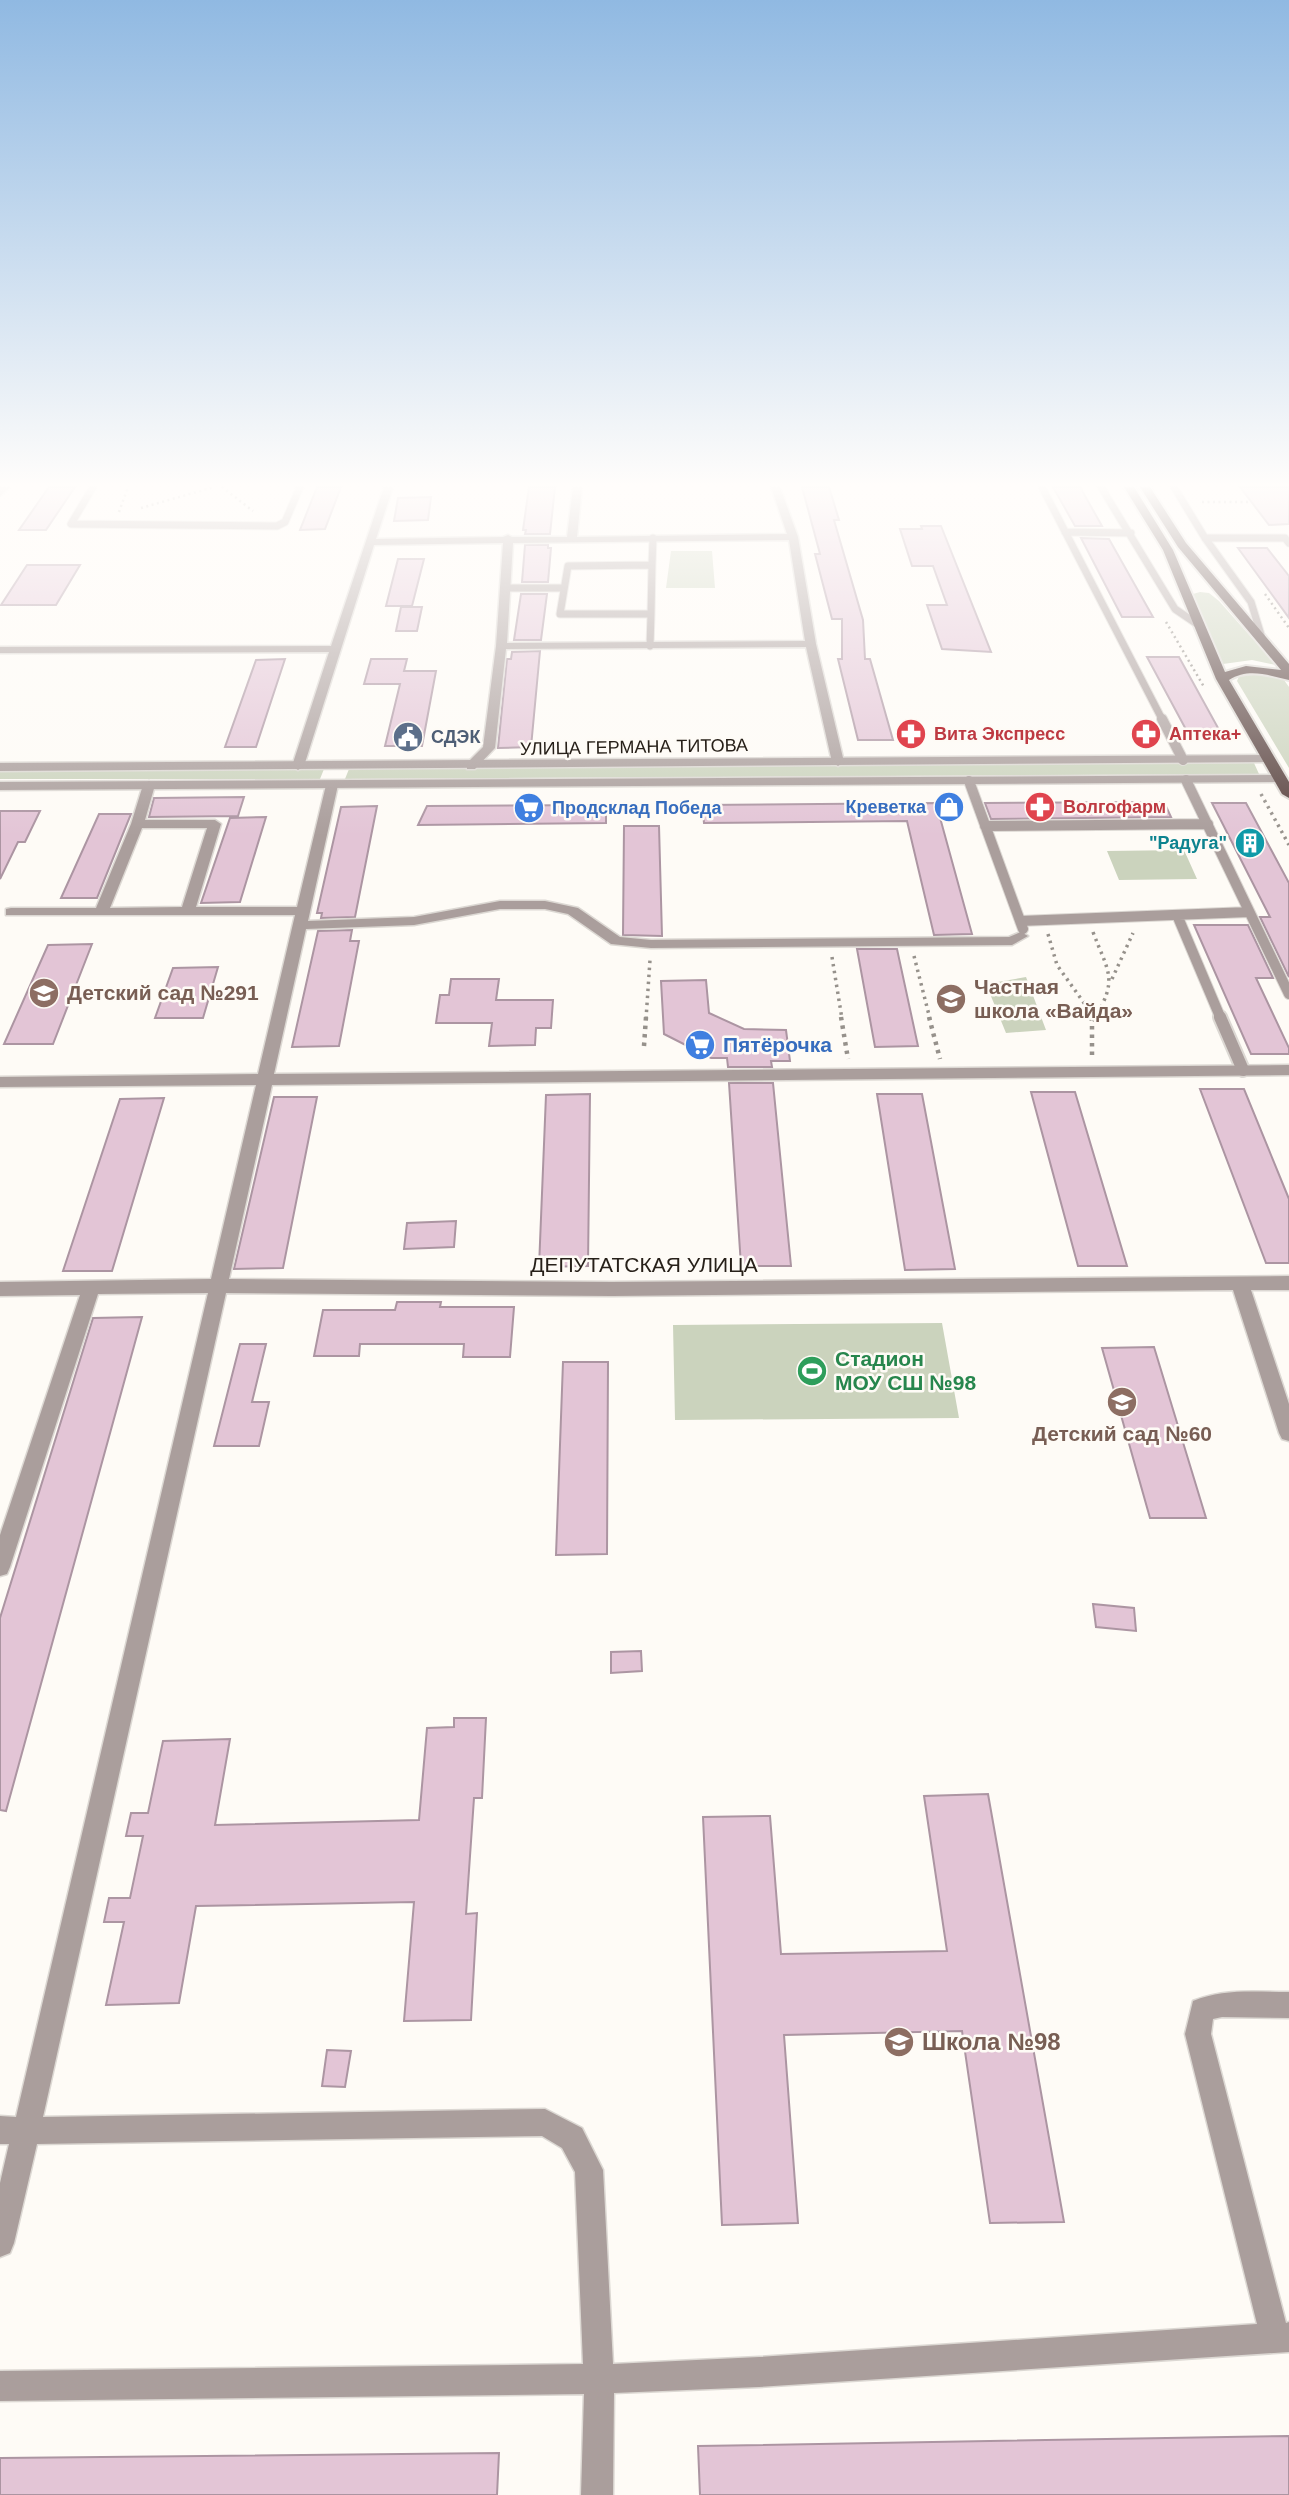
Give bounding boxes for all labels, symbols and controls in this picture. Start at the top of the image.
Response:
pharmacy icon: Вита Экспресс [894,717,928,751]
pharmacy icon: Аптека+ [1129,717,1163,751]
public building icon: СДЭК [391,720,425,754]
place label: Вита Экспресс [934,724,1065,744]
place label: Аптека+ [1169,724,1241,744]
place label: СДЭК [431,727,481,747]
street label: УЛИЦА ГЕРМАНА ТИТОВА [520,735,748,759]
shop icon: Креветка [932,790,966,824]
pharmacy icon: Волгофарм [1023,790,1057,824]
supermarket icon: Продсклад Победа [512,791,546,825]
place label: Креветка [846,797,927,817]
place label: Волгофарм [1063,797,1166,817]
place label: Продсклад Победа [552,798,722,818]
building icon: "Радуга" [1233,826,1267,860]
place label: "Радуга" [1149,833,1227,853]
place label: Частная школа «Вайда» [974,975,1133,1022]
school or university icon: Детский сад №291 [27,976,61,1010]
place label: Детский сад №291 [67,981,259,1004]
school or university icon: Частная школа «Вайда» [934,982,968,1016]
supermarket icon: Пятёрочка [683,1028,717,1062]
place label: Пятёрочка [723,1033,832,1056]
street label: ДЕПУТАТСКАЯ УЛИЦА [530,1253,758,1276]
place label: Стадион МОУ СШ №98 [835,1347,976,1394]
sports icon: Стадион МОУ СШ №98 [795,1354,829,1388]
school or university icon: Детский сад №60 [1105,1385,1139,1419]
place label: Детский сад №60 [1032,1422,1212,1445]
school or university icon: Школа №98 [882,2025,916,2059]
place label: Школа №98 [922,2028,1061,2055]

